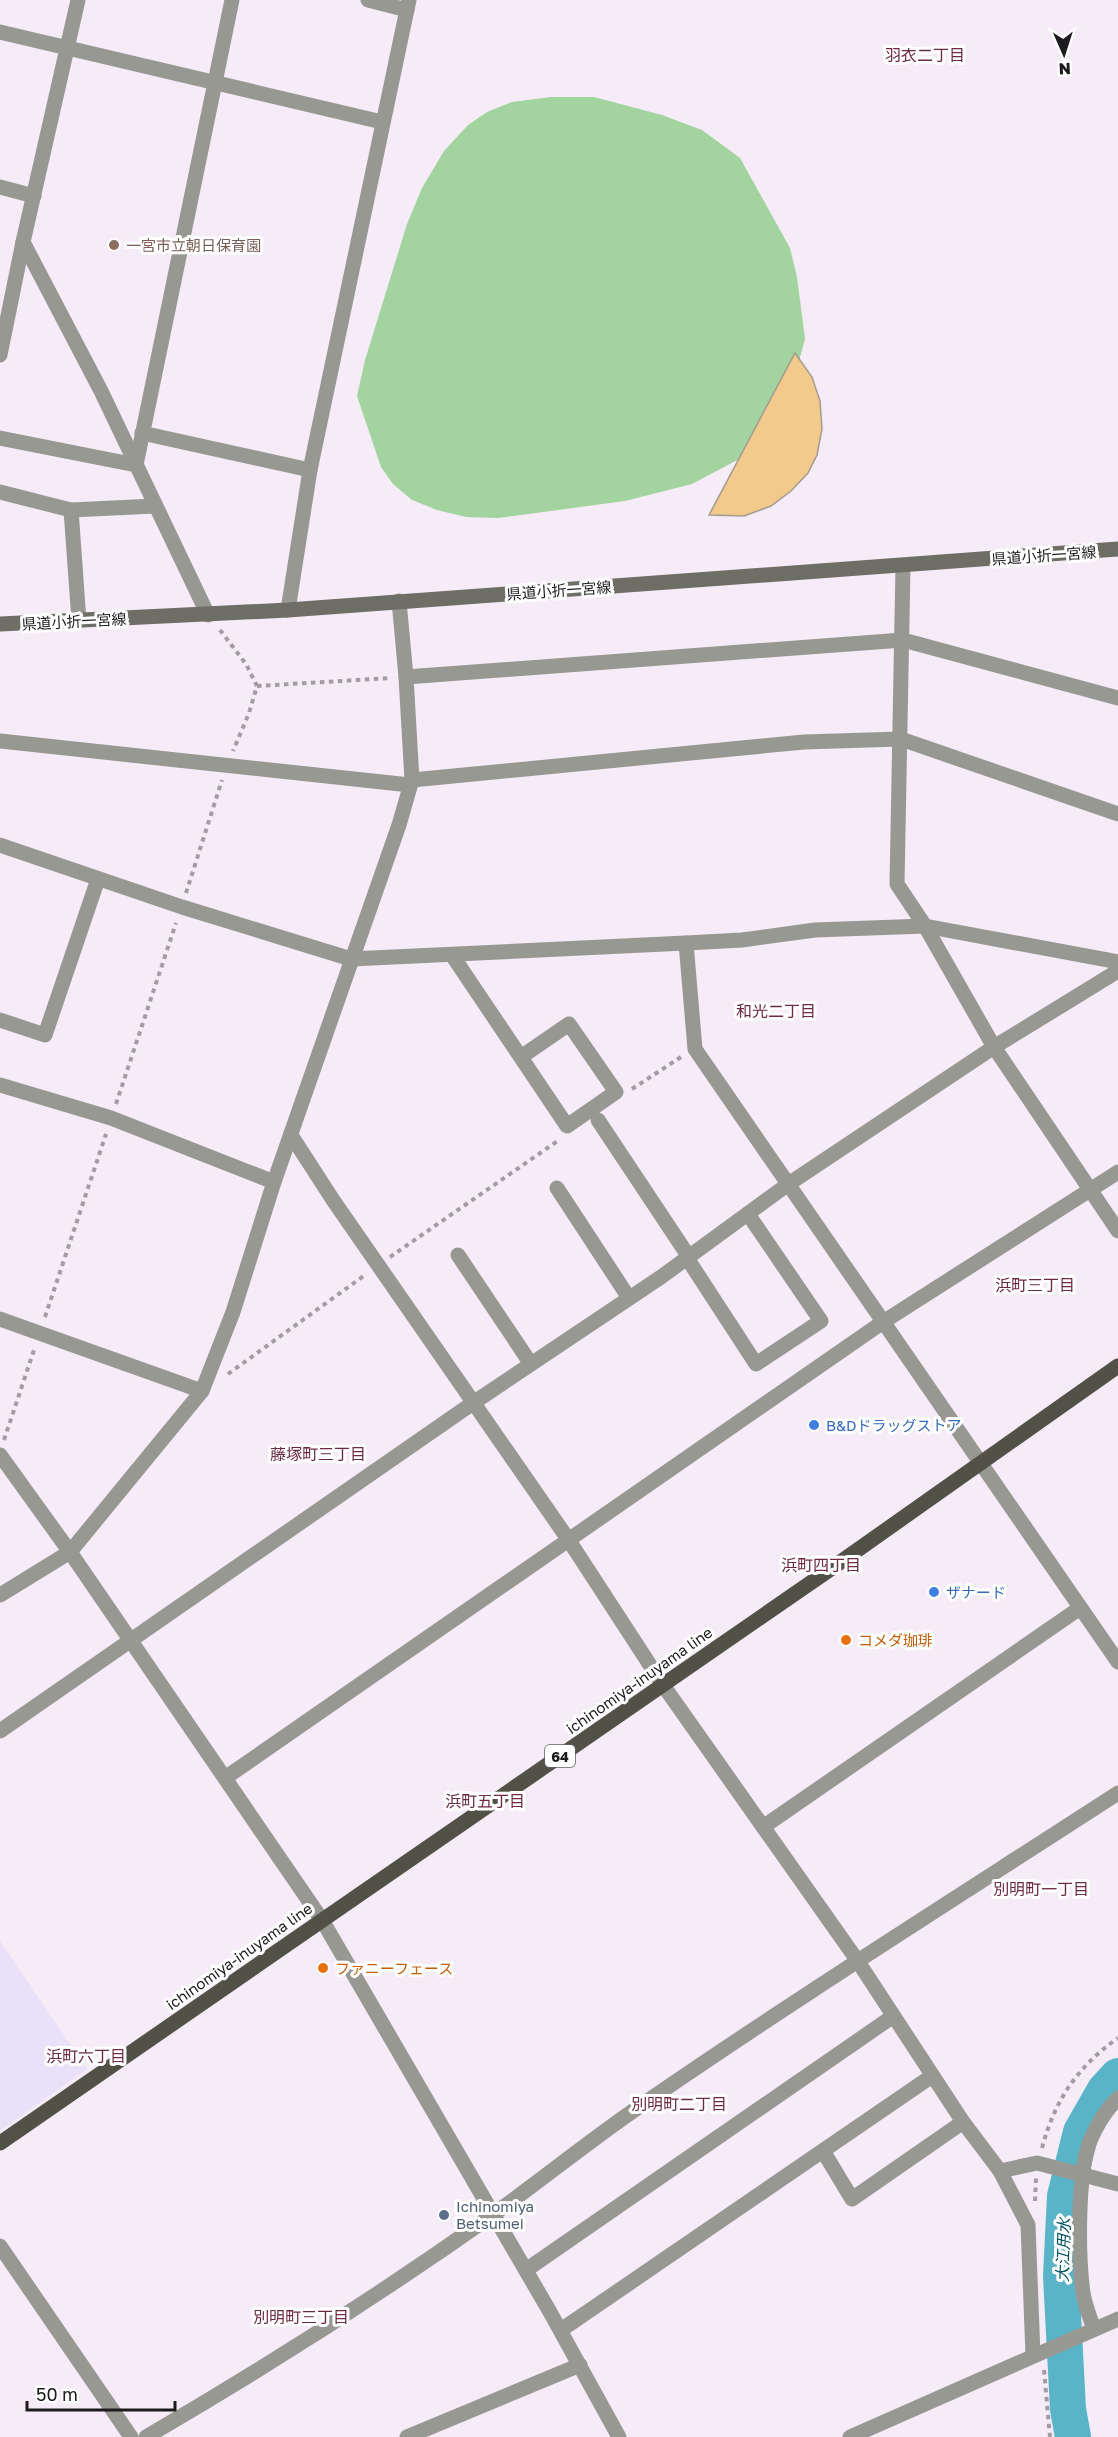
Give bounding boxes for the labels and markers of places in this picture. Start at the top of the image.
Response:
place label: 一宮市立朝日保育園 [126,236,261,254]
marker: 一宮市立朝日保育園 [107,238,121,252]
place label: B&Dドラッグストア [826,1416,962,1434]
marker: B&Dドラッグストア [807,1418,821,1432]
place label: ザナード [946,1583,1006,1601]
marker: ザナード [927,1585,941,1599]
place label: コメダ珈琲 [858,1631,933,1649]
marker: コメダ珈琲 [839,1633,853,1647]
place label: ファニーフェース [335,1959,453,1977]
marker: ファニーフェース [316,1961,330,1975]
place label: Ichinomiya Betsumei [456,2197,534,2232]
marker: Ichinomiya Betsumei [437,2208,451,2222]

